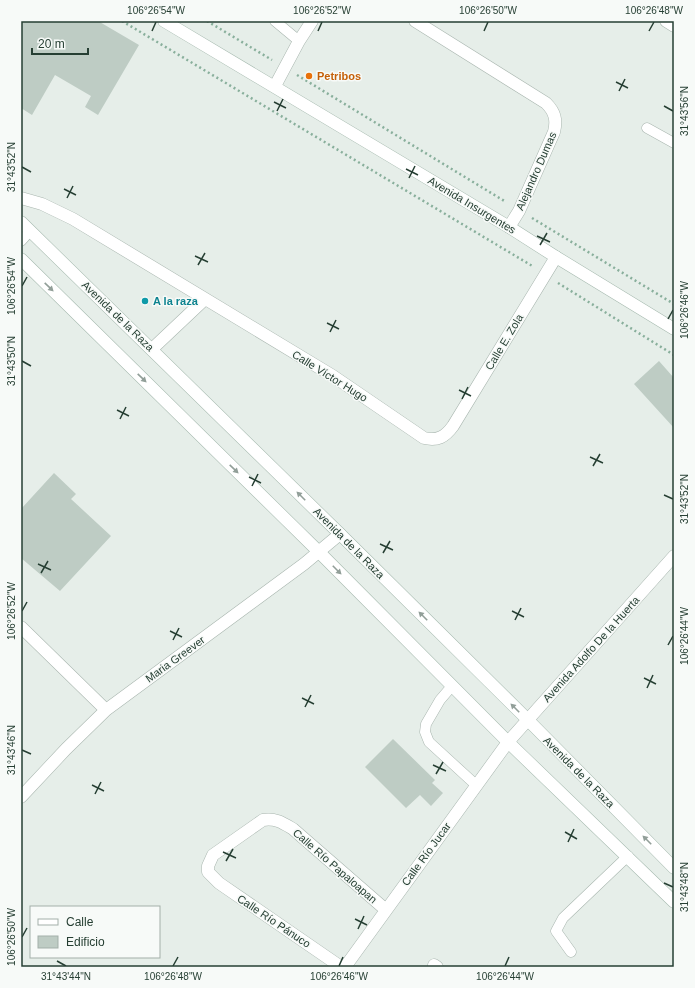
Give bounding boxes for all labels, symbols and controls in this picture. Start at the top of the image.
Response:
text: 106°26'54"W [127,5,185,16]
text: 106°26'52"W [293,5,351,16]
text: 106°26'50"W [459,5,517,16]
text: 106°26'48"W [625,5,683,16]
scale bar [32,30,88,56]
text: 20 m [38,37,65,51]
place label: Petribos [317,70,361,82]
marker: Petribos [304,71,314,81]
text: 31°43'56"N [679,86,690,136]
street label: Alejandro Dumas [513,130,559,212]
text: 31°43'52"N [6,142,17,192]
street label: Avenida Insurgentes [426,174,518,236]
text: 106°26'54"W [6,257,17,315]
street label: Avenida de la Raza [80,279,157,354]
text: 106°26'46"W [679,281,690,339]
one-way arrow [44,282,54,291]
place label: A la raza [153,295,199,307]
marker: A la raza [140,296,150,306]
street label: Calle E. Zola [483,311,526,372]
text: 31°43'50"N [6,336,17,386]
street label: Calle Víctor Hugo [290,348,370,404]
one-way arrow [137,373,147,382]
one-way arrow [229,464,239,474]
text: 31°43'52"N [679,474,690,524]
one-way arrow [296,491,306,500]
street label: Avenida de la Raza [311,505,388,582]
one-way arrow [332,565,342,575]
text: 106°26'52"W [6,582,17,640]
street label: Avenida Adolfo De la Huerta [540,593,642,704]
text: 106°26'44"W [679,607,690,665]
one-way arrow [418,612,428,621]
street label: Maria Greever [143,633,207,685]
one-way arrow [510,703,520,713]
text: 31°43'46"N [6,725,17,775]
street label: Avenida de la Raza [541,734,618,811]
street label: Calle Río Jucar [399,820,453,888]
street label: Calle Río Papaloapan [291,826,379,906]
one-way arrow [642,835,651,845]
text: 31°43'48"N [679,862,690,912]
street label: Calle Río Pánuco [235,892,313,950]
legend [30,906,160,958]
text: 106°26'50"W [6,908,17,966]
text: Calle [66,915,94,929]
text: Edificio [66,935,105,949]
text: 31°43'44"N [41,971,91,982]
text: 106°26'48"W [144,971,202,982]
text: 106°26'46"W [310,971,368,982]
text: 106°26'44"W [476,971,534,982]

